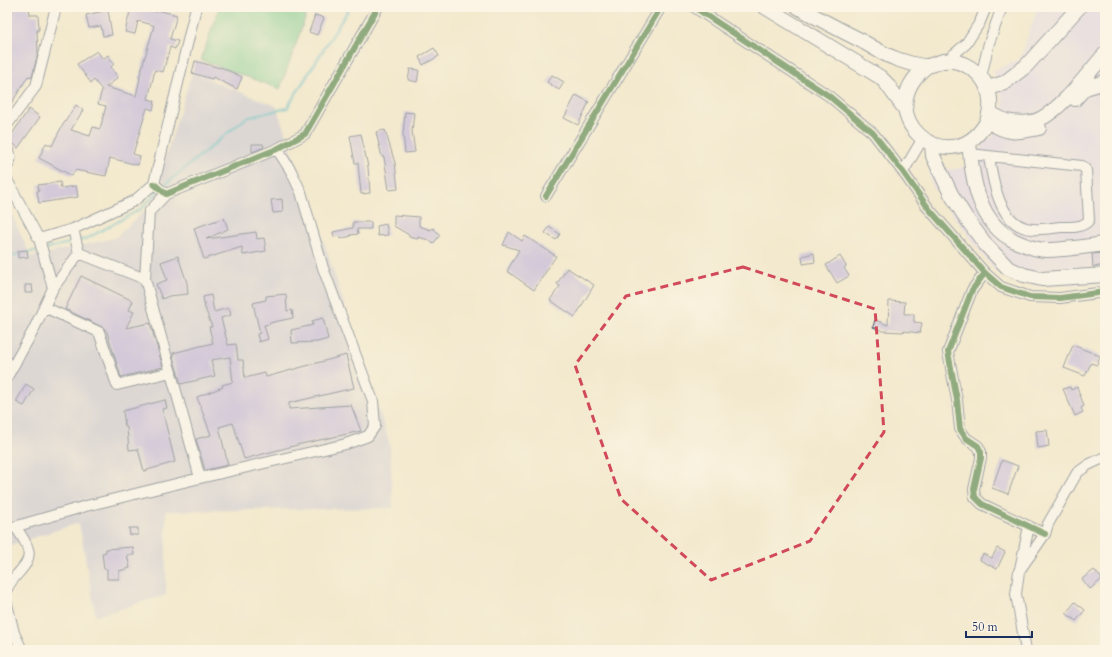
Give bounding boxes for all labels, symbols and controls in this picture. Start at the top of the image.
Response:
scale bar [966,613,1032,639]
text: 50 m [972,619,999,635]

